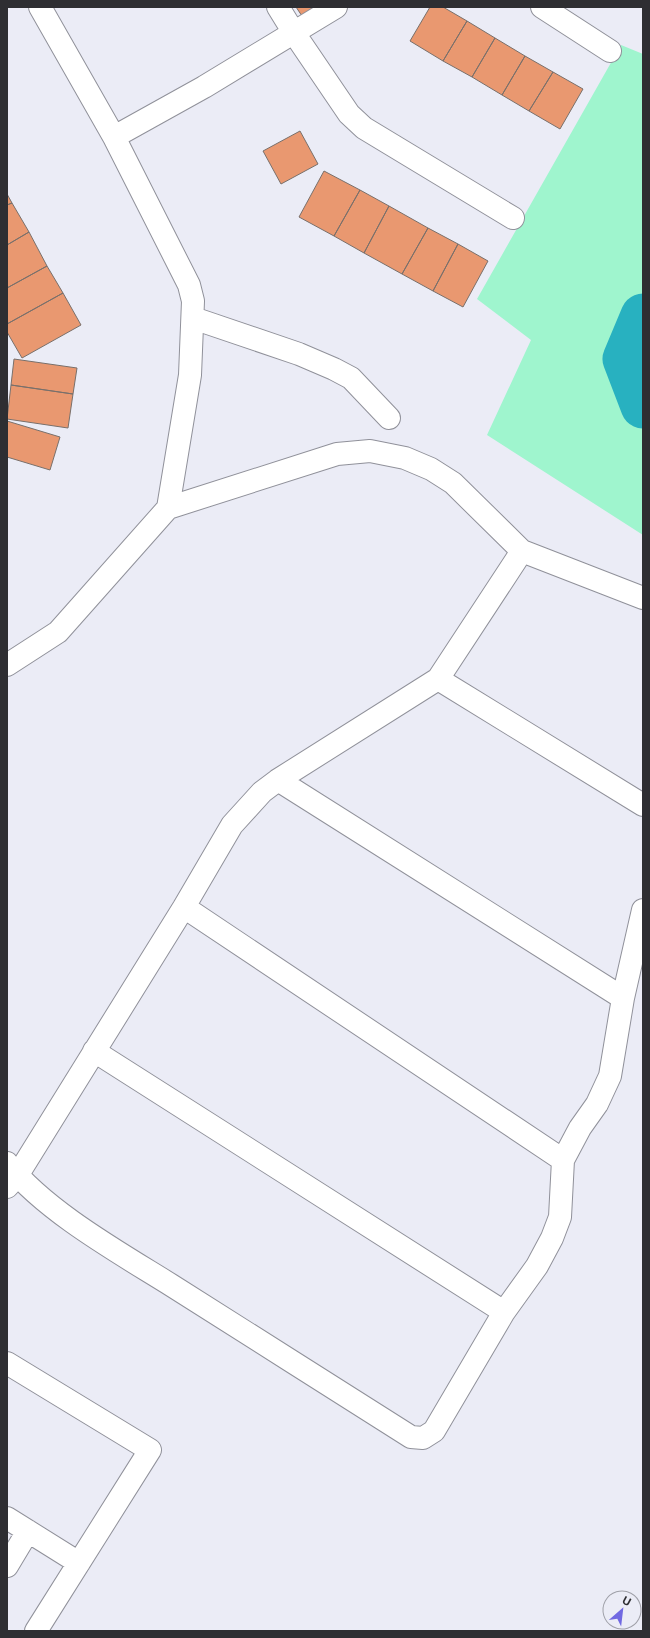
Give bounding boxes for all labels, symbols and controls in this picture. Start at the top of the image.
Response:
north arrow [602,1590,642,1630]
text: U [620,1593,634,1609]

